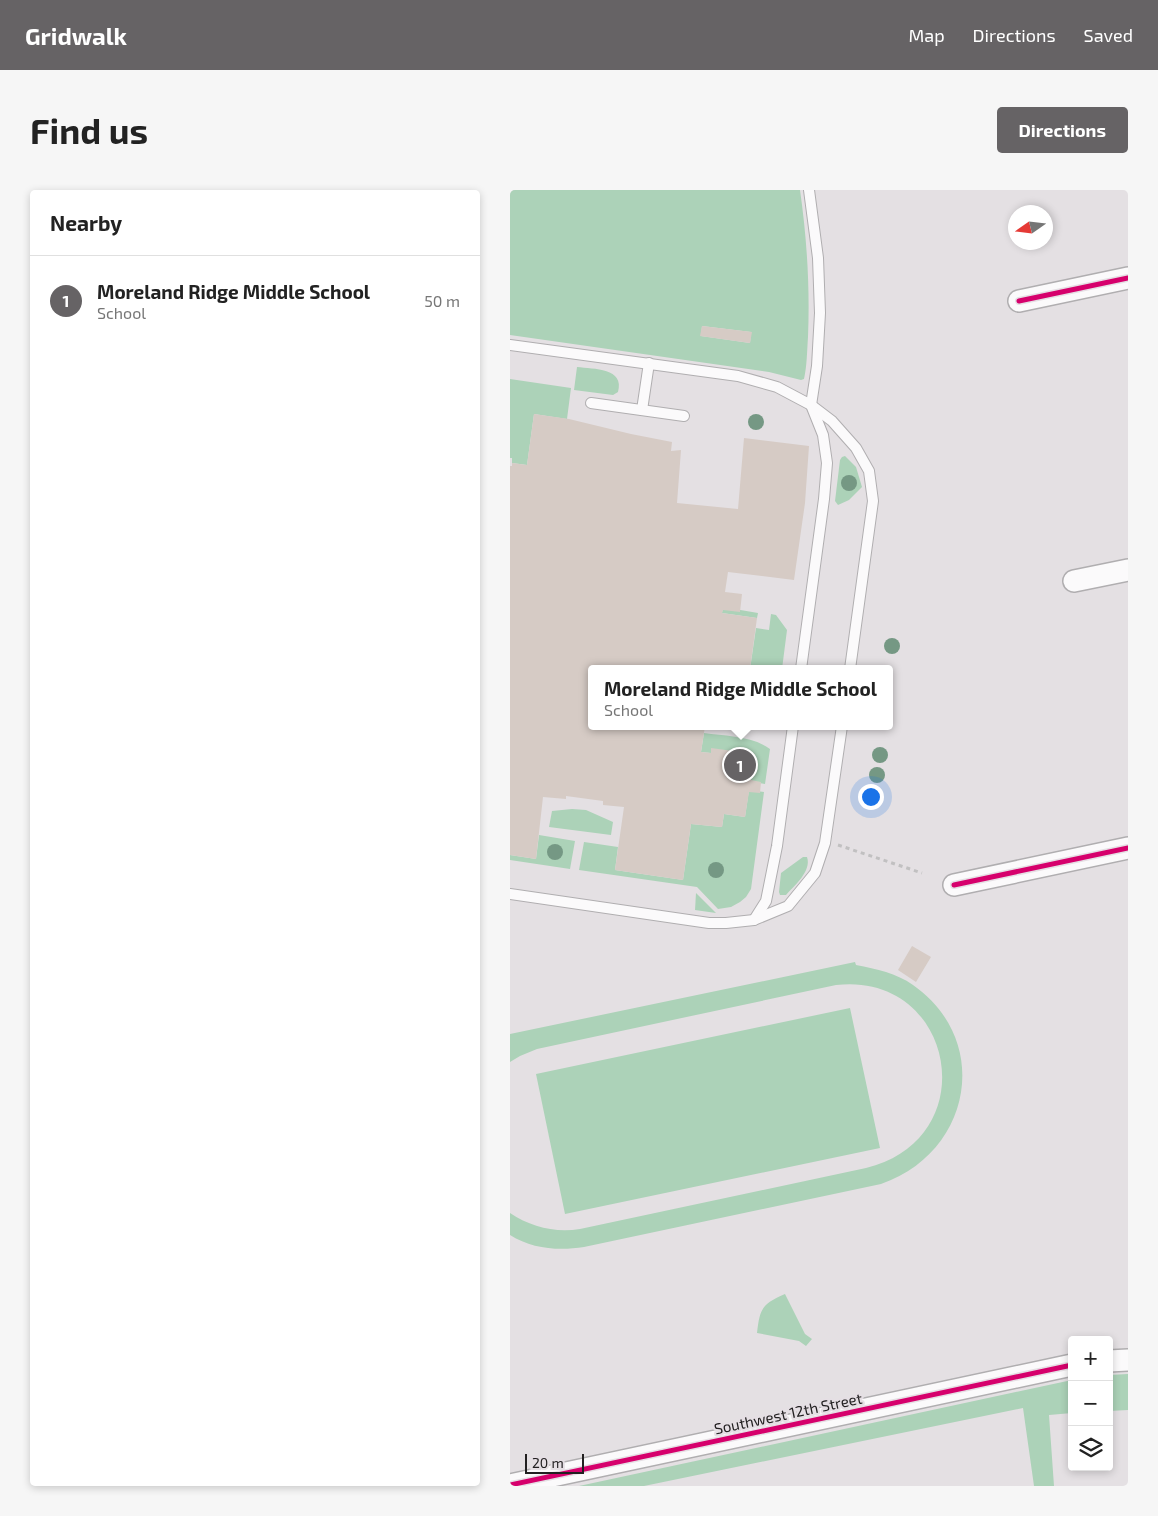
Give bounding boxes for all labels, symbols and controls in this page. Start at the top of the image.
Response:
text: Gridwalk [25,21,127,50]
text: Map [908,24,945,46]
text: Directions [973,24,1056,46]
text: Saved [1084,24,1133,46]
button: Directions [997,107,1128,153]
text: Find us [30,109,148,151]
north arrow [1008,205,1053,250]
text: Nearby [50,210,122,235]
text: Moreland Ridge Middle School [97,280,370,303]
text: 1 [63,291,69,310]
text: 50 m [424,291,460,310]
text: School [97,303,146,322]
popup [588,665,893,730]
text: Moreland Ridge Middle School [604,677,877,700]
text: School [604,700,653,719]
pin: 1 [724,746,756,784]
your location [858,784,884,810]
map controls [1068,1336,1113,1471]
button: + [1068,1336,1113,1381]
button: − [1068,1381,1113,1426]
street label: Southwest 12th Street [712,1388,864,1437]
button: layers [1068,1426,1113,1471]
scale bar [525,1451,584,1474]
text: 20 m [532,1454,564,1471]

